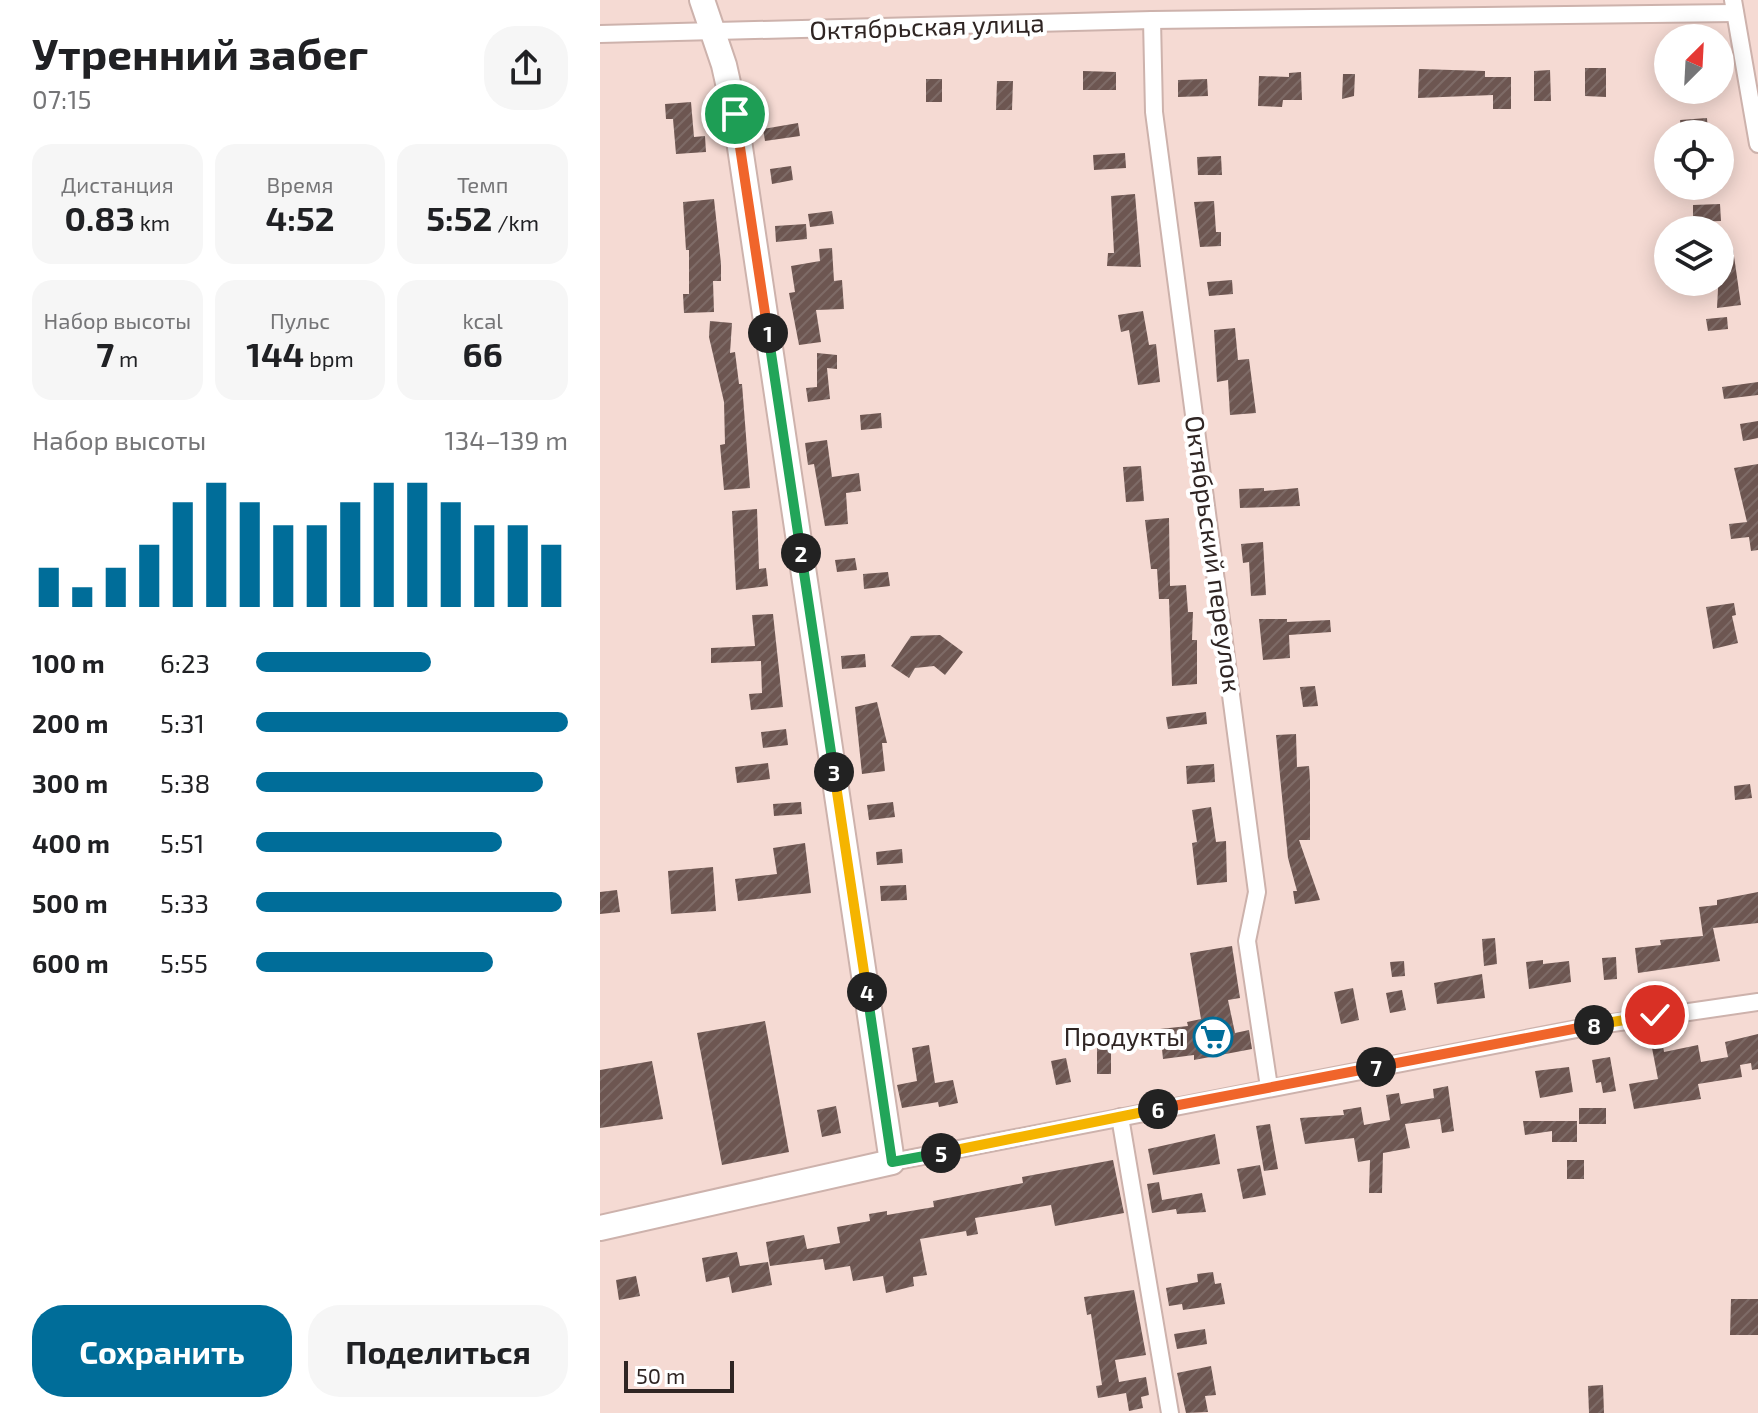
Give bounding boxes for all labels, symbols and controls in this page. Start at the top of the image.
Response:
street label: Октябрьская улица [809,6,1045,46]
north arrow [1654,24,1734,104]
map controls [1654,24,1734,296]
text: Утренний забег [32,26,368,79]
button: share [484,26,568,110]
pin [701,80,769,148]
text: 07:15 [32,83,91,114]
icon: arrive [713,92,757,136]
button: locate [1654,120,1734,200]
text: Дистанция [61,171,174,197]
text: Время [267,171,333,197]
text: Темп [457,171,508,197]
text: 0.83 [65,197,135,238]
text: 4:52 [266,197,334,238]
text: 5:52 [426,197,492,238]
text: km [135,209,170,235]
text: /km [492,209,539,235]
button: layers [1654,216,1734,296]
text: Набор высоты [44,307,191,333]
text: Пульс [270,307,330,333]
text: kcal [463,307,503,333]
pin: 1 [748,313,788,353]
text: 1 [763,320,773,346]
text: 7 [96,333,114,374]
text: 144 [246,333,304,374]
text: 66 [463,333,503,374]
text: m [114,345,138,371]
text: bpm [304,345,354,371]
street label: Октябрьский переулок [1179,413,1249,694]
text: Набор высоты [32,424,206,455]
text: 134–139 m [444,424,568,455]
pin: 2 [781,533,821,573]
text: 2 [795,540,807,566]
text: 100 m [32,647,105,678]
text: 6:23 [160,647,210,678]
text: 200 m [32,707,108,738]
text: 5:31 [160,707,205,738]
pin: 3 [814,752,854,792]
text: 3 [828,759,840,785]
text: 300 m [32,767,108,798]
text: 5:38 [160,767,210,798]
text: 400 m [32,827,110,858]
text: 5:51 [160,827,204,858]
text: 500 m [32,887,108,918]
text: 5:33 [160,887,209,918]
text: 600 m [32,947,109,978]
text: 5:55 [160,947,208,978]
pin: 4 [847,972,887,1012]
text: 4 [860,979,874,1005]
pin [1621,981,1689,1049]
icon: check [1633,993,1677,1037]
pin: 8 [1574,1005,1614,1045]
text: 8 [1587,1012,1601,1038]
supermarket icon: Продукты [1192,1016,1234,1058]
place label: Продукты [1064,1020,1185,1052]
pin: 7 [1356,1047,1396,1087]
text: 7 [1370,1054,1382,1080]
pin: 6 [1138,1089,1178,1129]
text: 6 [1152,1096,1164,1122]
pin: 5 [921,1133,961,1173]
text: 5 [935,1140,947,1166]
button: Сохранить [32,1305,292,1397]
button: Поделиться [308,1305,568,1397]
scale bar [624,1357,734,1393]
text: 50 m [636,1362,685,1388]

